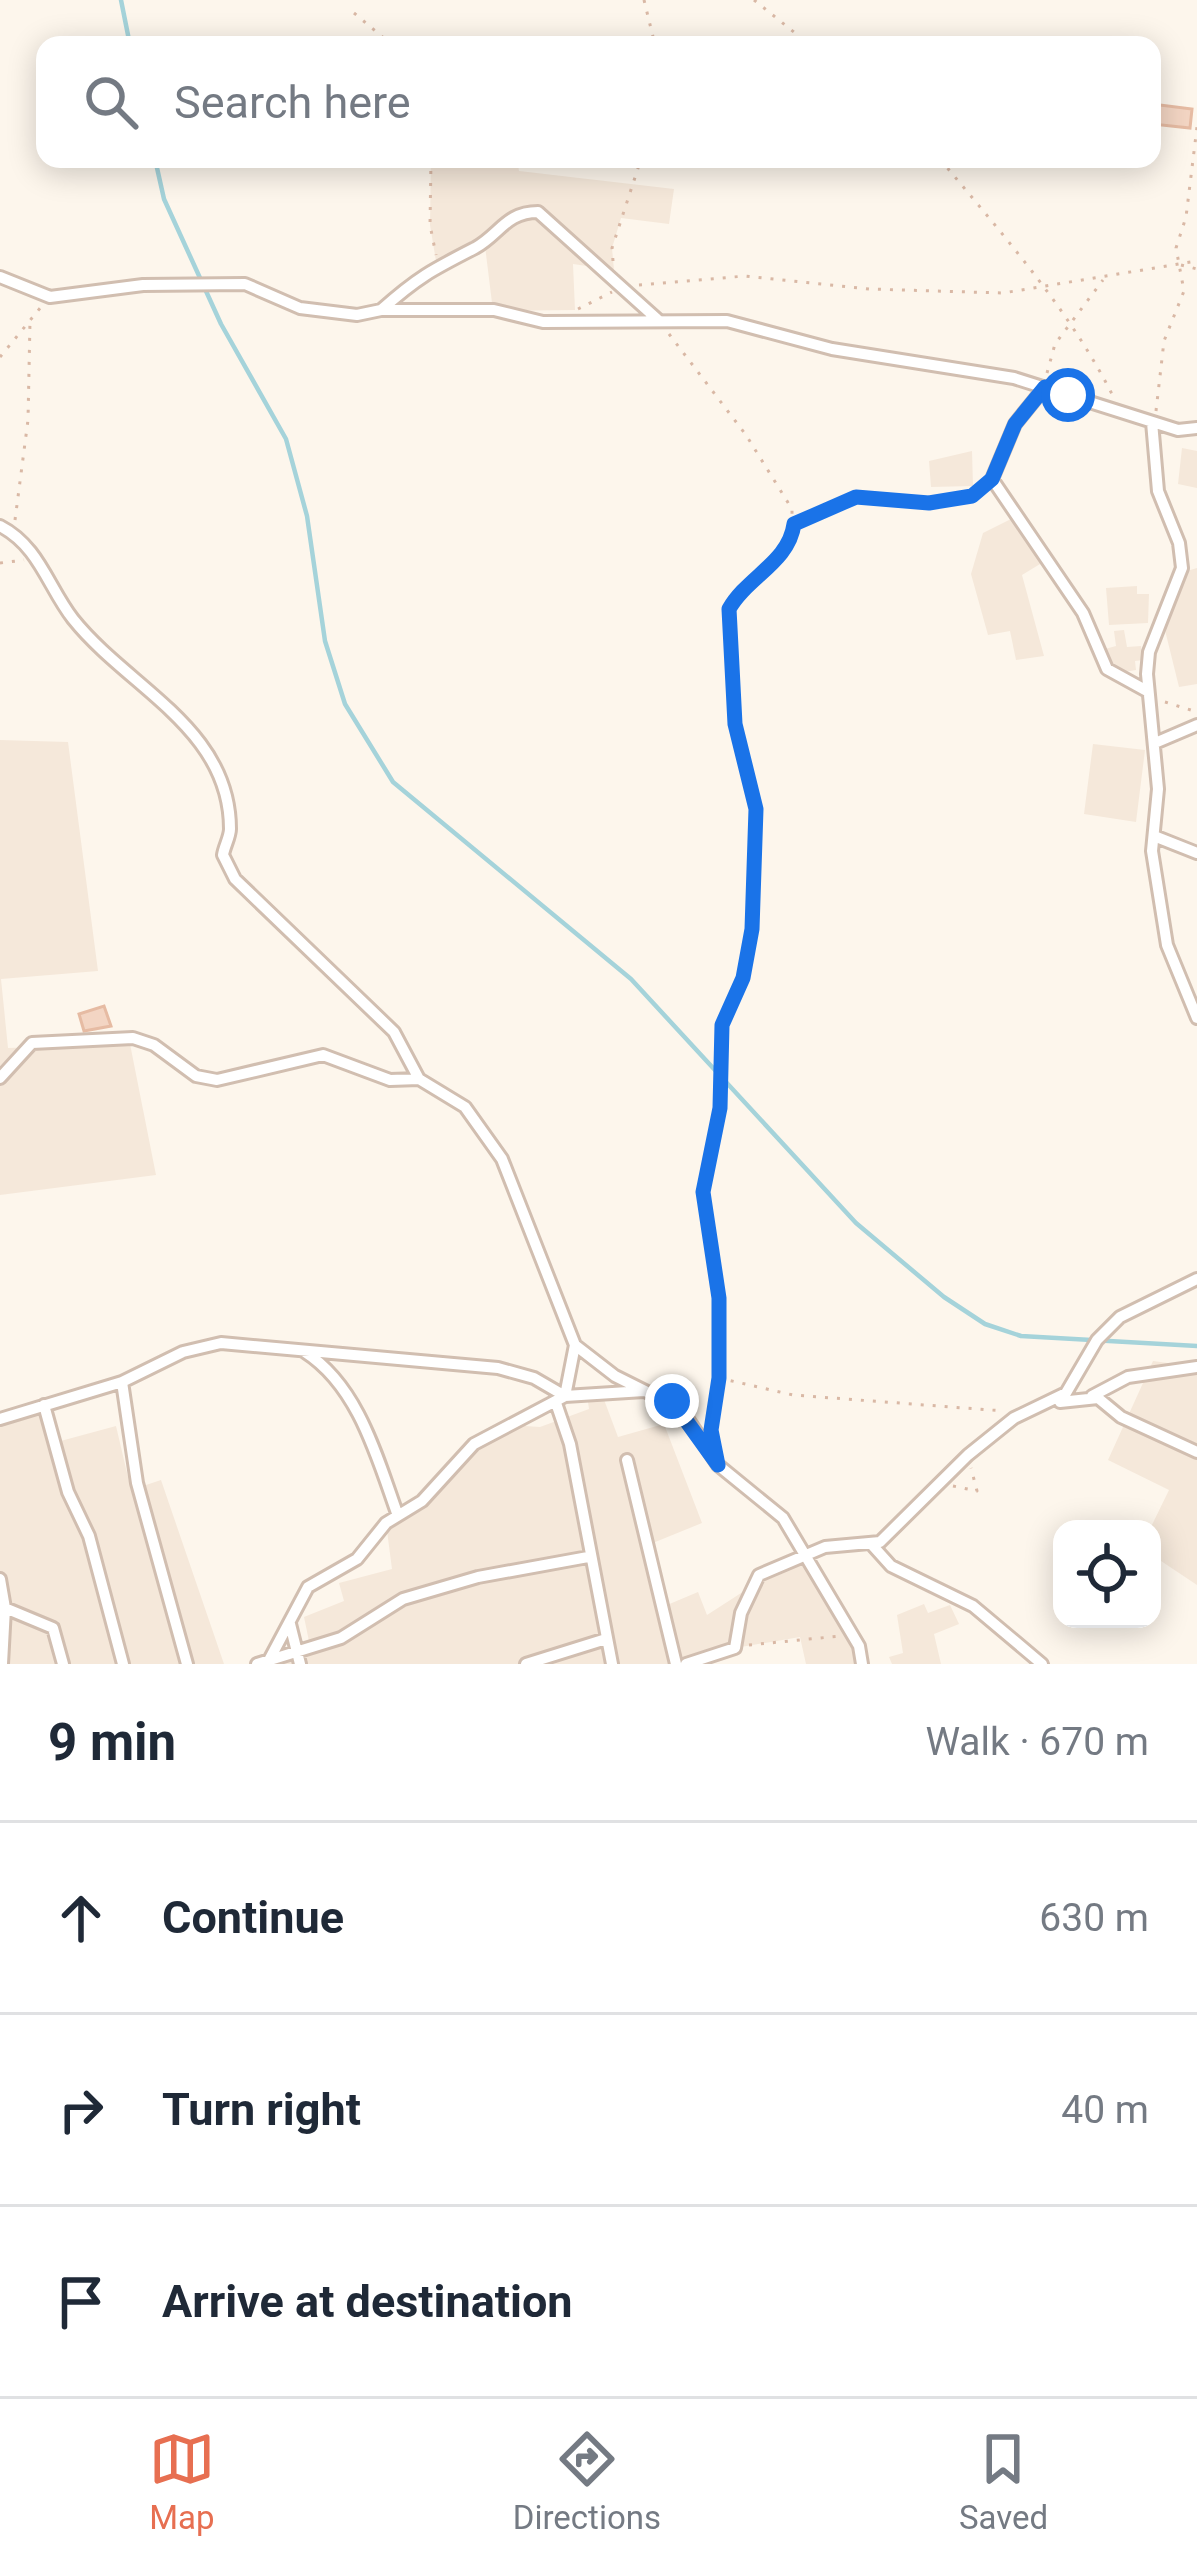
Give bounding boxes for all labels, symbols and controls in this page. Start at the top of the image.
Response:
search box [36,36,1161,168]
icon: search [78,69,144,135]
text: Search here [174,76,411,129]
route start [1041,368,1095,422]
route end [645,1374,699,1428]
map controls [1053,1520,1161,1628]
button: locate [1053,1520,1161,1628]
text: 9 min [48,1713,176,1772]
text: Walk · 670 m [925,1719,1149,1765]
icon: ahead [48,1885,114,1951]
text: Continue [162,1891,344,1944]
text: 630 m [1039,1895,1149,1941]
icon: right [48,2077,114,2143]
text: Turn right [162,2083,361,2136]
text: 40 m [1061,2087,1149,2133]
icon: arrive [48,2269,114,2335]
text: Arrive at destination [162,2275,573,2328]
tab: Map [149,2426,215,2537]
tab: Directions [513,2426,661,2537]
tab: Saved [959,2426,1048,2537]

